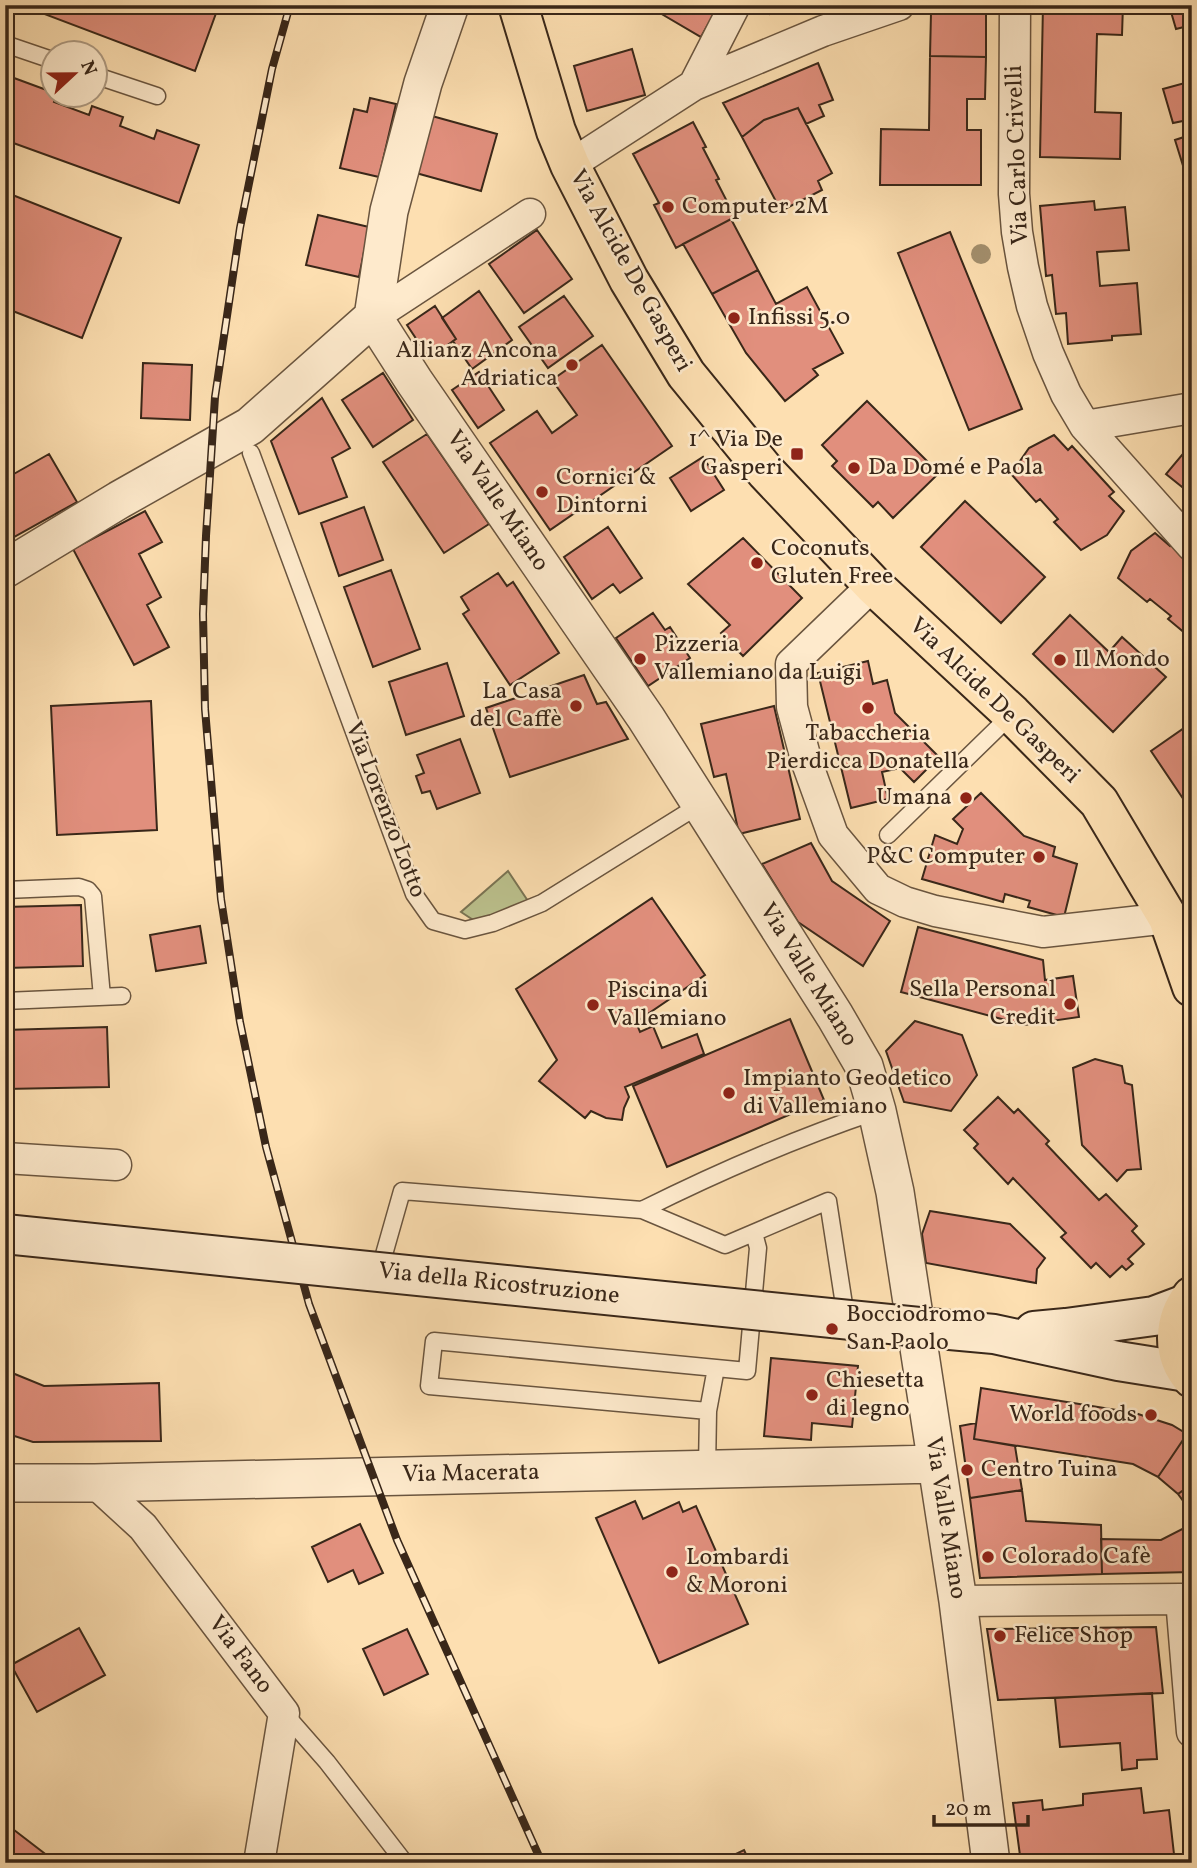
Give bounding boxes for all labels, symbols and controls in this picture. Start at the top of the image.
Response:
north arrow [38,38,108,108]
text: N [73,57,103,80]
street label: Via Carlo Crivelli [998,64,1038,246]
street label: Via Alcide De Gasperi [560,164,700,378]
place label: Computer 2M [682,190,829,224]
marker: Computer 2M [660,199,676,215]
place label: Infissi 5.0 [748,301,850,335]
marker: Infissi 5.0 [726,310,742,326]
place label: Allianz Ancona Adriatica [395,334,558,396]
marker: Allianz Ancona Adriatica [564,357,580,373]
place label: 1^ Via De Gasperi [688,423,783,485]
street label: Via Valle Miano [437,424,557,578]
marker: 1^ Via De Gasperi [789,446,805,462]
place label: Da Domé e Paola [868,451,1044,485]
marker: Da Domé e Paola [846,460,862,476]
place label: Cornici & Dintorni [556,461,657,523]
marker: Cornici & Dintorni [534,484,550,500]
place label: Coconuts Gluten Free [771,532,894,594]
marker: Coconuts Gluten Free [749,555,765,571]
street label: Via Alcide De Gasperi [901,610,1087,792]
place label: Pizzeria Vallemiano da Luigi [654,628,862,690]
place label: Il Mondo [1074,643,1170,677]
marker: Pizzeria Vallemiano da Luigi [632,651,648,667]
marker: Il Mondo [1052,652,1068,668]
place label: La Casa del Caffè [470,675,562,737]
marker: La Casa del Caffè [568,698,584,714]
marker: Tabaccheria Pierdicca Donatella [860,700,876,716]
street label: Via Lorenzo Lotto [336,717,434,903]
place label: Tabaccheria Pierdicca Donatella [766,717,970,779]
place label: Umana [876,781,952,815]
marker: Umana [958,790,974,806]
place label: P&C Computer [866,840,1025,874]
marker: P&C Computer [1031,849,1047,865]
street label: Via Valle Miano [750,896,866,1054]
place label: Sella Personal Credit [909,973,1056,1035]
place label: Piscina di Vallemiano [607,974,727,1036]
marker: Sella Personal Credit [1062,996,1078,1012]
marker: Piscina di Vallemiano [585,997,601,1013]
place label: Impianto Geodetico di Vallemiano [743,1062,952,1124]
marker: Impianto Geodetico di Vallemiano [721,1085,737,1101]
street label: Via della Ricostruzione [377,1254,621,1314]
place label: Bocciodromo San Paolo [846,1298,986,1360]
marker: Bocciodromo San Paolo [824,1321,840,1337]
place label: Chiesetta di legno [826,1364,925,1426]
marker: Chiesetta di legno [804,1387,820,1403]
place label: World foods [1009,1398,1137,1432]
marker: World foods [1143,1407,1159,1423]
street label: Via Valle Miano [915,1434,975,1602]
place label: Centro Tuina [981,1453,1118,1487]
street label: Via Macerata [402,1456,540,1492]
marker: Centro Tuina [959,1462,975,1478]
place label: Colorado Cafè [1002,1540,1151,1574]
place label: Lombardi & Moroni [686,1541,789,1603]
marker: Colorado Cafè [980,1549,996,1565]
marker: Lombardi & Moroni [664,1564,680,1580]
street label: Via Fano [199,1609,281,1701]
place label: Felice Shop [1014,1619,1133,1653]
marker: Felice Shop [992,1628,1008,1644]
scale bar [934,1784,1029,1828]
text: 20 m [945,1795,991,1824]

